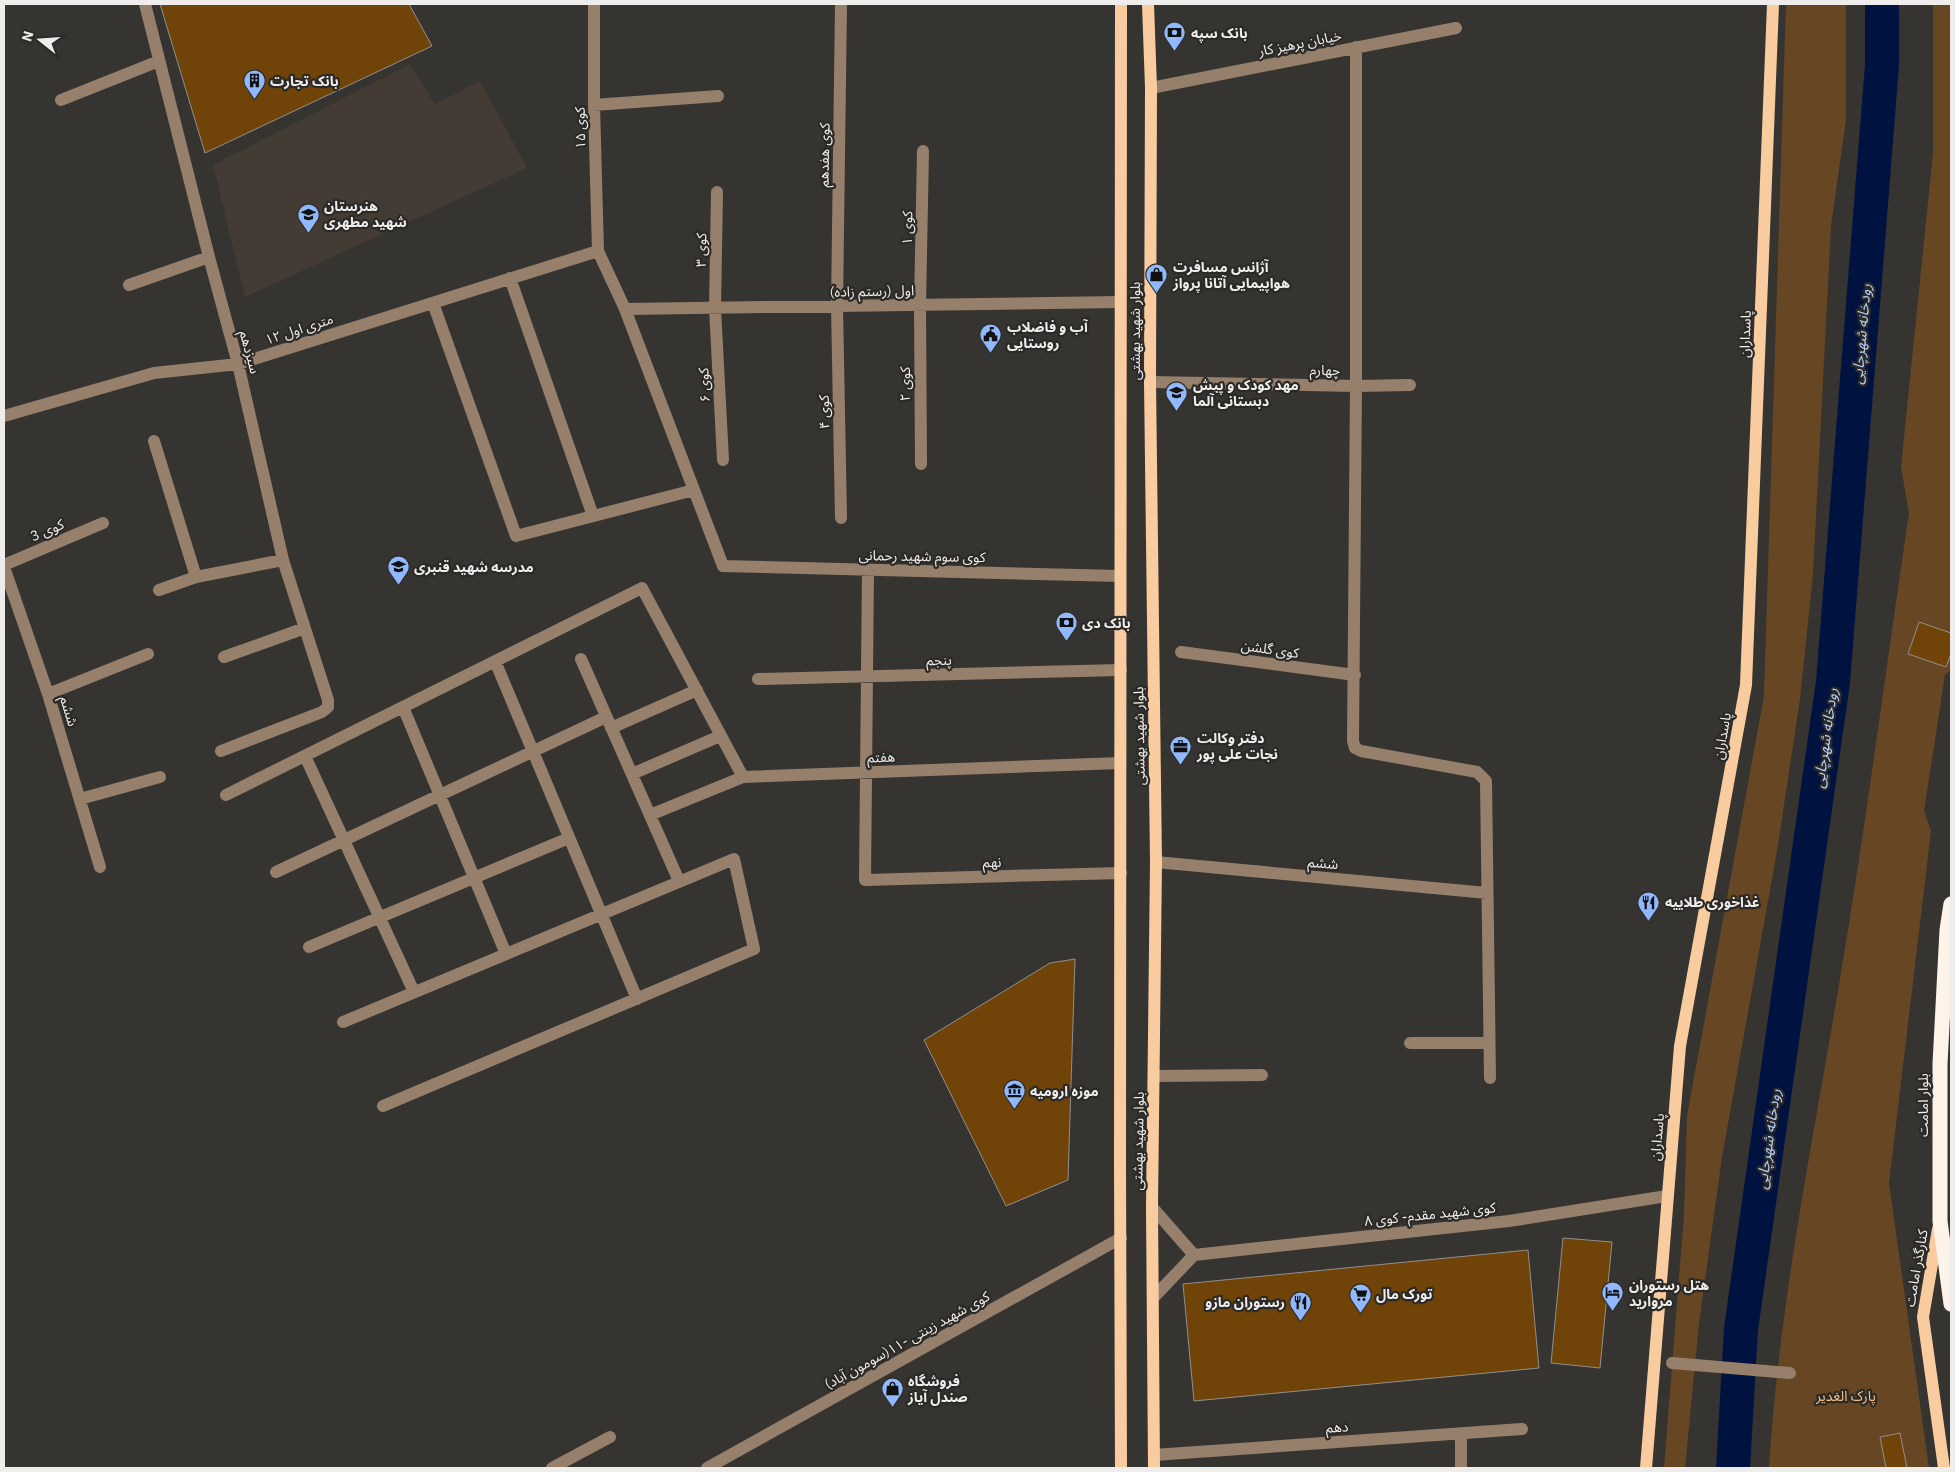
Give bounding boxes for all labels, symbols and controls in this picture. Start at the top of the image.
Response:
north arrow [15,15,65,65]
bank icon: بانک سپه [1163,21,1187,52]
place label: بانک سپه [1191,24,1248,43]
street label: خیابان پرهیز کار [1256,26,1343,61]
text: N [17,29,38,44]
building icon: بانک تجارت [242,69,266,100]
place label: بانک تجارت [270,72,339,90]
street label: کوی ۱۵ [571,106,589,149]
street label: کوی هفدهم [814,122,836,188]
place label: هنرستان شهید مطهری [324,197,407,231]
school or university icon: هنرستان شهید مطهری [296,202,320,233]
street label: کوی ۱ [898,210,916,245]
street label: کوی ۳ [692,232,710,267]
place label: آژانس مسافرت هواپیمایی آتانا پرواز [1172,258,1290,293]
shop icon: آژانس مسافرت هواپیمایی آتانا پرواز [1145,263,1169,294]
street label: اول (رستم زاده) [830,281,914,303]
street label: بلوار شهید بهشتی [1126,281,1144,380]
water label: رودخانه شهرچایی [1847,282,1876,385]
street label: ۱۲ متری اول [263,310,335,348]
street label: پاسداران [1735,310,1756,358]
place label: آب و فاضلاب روستایی [1007,318,1088,352]
public building icon: آب و فاضلاب روستایی [979,323,1003,354]
street label: سیزدهم [234,328,264,376]
street label: چهارم [1309,361,1341,381]
street label: کوی ۶ [694,367,714,403]
street label: کوی ۲ [896,367,914,401]
place label: مهد کودک و پیش دبستانی آلما [1193,376,1299,410]
school or university icon: مهد کودک و پیش دبستانی آلما [1165,381,1189,412]
street label: کوی ۴ [815,394,833,429]
street label: کوی 3 [27,515,67,545]
street label: کوی سوم شهید رحمانی [858,546,986,568]
school or university icon: مدرسه شهید قنبری [386,555,410,586]
place label: مدرسه شهید قنبری [414,558,534,576]
bank icon: بانک دی [1054,611,1078,642]
place label: بانک دی [1082,614,1131,632]
street label: کوی گلشن [1240,636,1300,662]
street label: پنجم [926,651,952,671]
street label: بلوار شهید بهشتی [1129,686,1149,785]
water label: رودخانه شهرچایی [1809,686,1843,789]
street label: ششم [54,694,82,729]
street label: پاسداران [1709,711,1736,761]
place label: دفتر وکالت نجات علی پور [1196,729,1278,764]
office icon: دفتر وکالت نجات علی پور [1169,734,1193,765]
street label: هفتم [867,748,895,768]
street label: نهم [982,853,1002,873]
street label: ششم [1307,853,1339,875]
restaurant icon: غذاخوری طلاییه [1637,890,1661,921]
place label: غذاخوری طلاییه [1665,893,1760,911]
street label: بلوار امامت [1914,1073,1932,1137]
museum icon: موزه ارومیه [1002,1079,1026,1110]
place label: موزه ارومیه [1030,1082,1099,1100]
water label: رودخانه شهرچایی [1752,1087,1786,1190]
street label: بلوار شهید بهشتی [1128,1091,1148,1190]
street label: پاسداران [1646,1112,1669,1162]
street label: کوی شهید مقدم- کوی ۸ [1363,1198,1497,1232]
street label: کنارگذر امامت [1900,1228,1932,1308]
place label: هتل رستوران مروارید [1629,1276,1709,1310]
hotel icon: هتل رستوران مروارید [1601,1281,1625,1312]
supermarket icon: تورک مال [1348,1282,1372,1313]
place label: تورک مال [1376,1285,1433,1303]
street label: کوی شهید زینتی -۱۱(سومون آباد) [821,1287,993,1393]
restaurant icon: رستوران مازو [1289,1290,1313,1321]
place label: رستوران مازو [1205,1293,1285,1311]
place label: فروشگاه صندل آیاز [907,1372,968,1406]
shop icon: فروشگاه صندل آیاز [880,1377,904,1408]
park label: پارک الغدیر [1815,1387,1876,1406]
street label: دهم [1325,1417,1349,1439]

